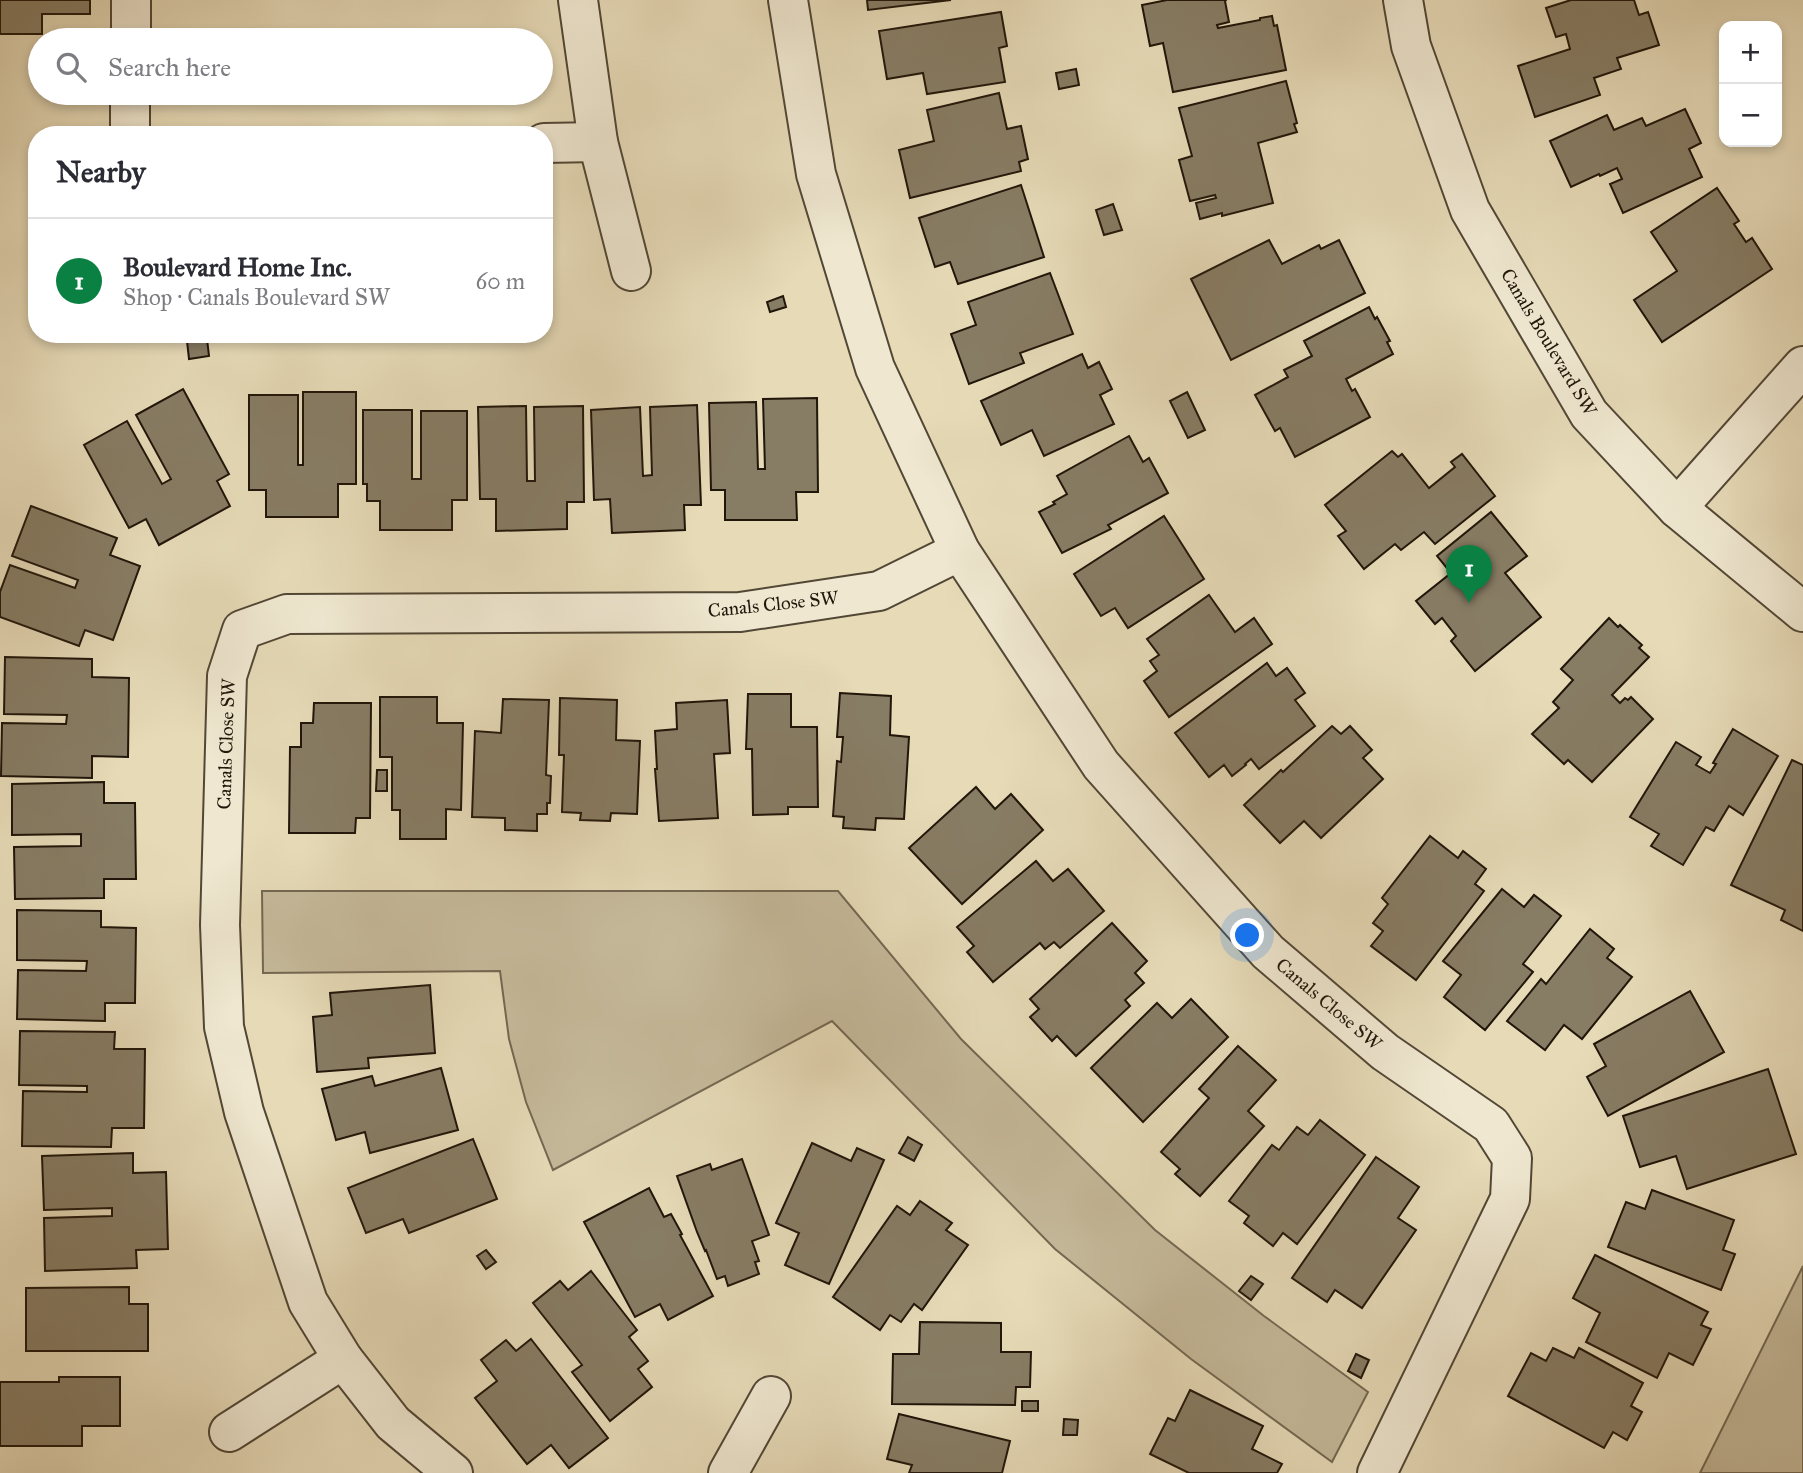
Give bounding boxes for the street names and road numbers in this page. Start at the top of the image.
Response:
street label: Canals Boulevard SW [1496,264,1602,421]
street label: Canals Close SW [707,586,840,622]
street label: Canals Close SW [212,677,240,810]
street label: Canals Close SW [1271,953,1387,1056]

